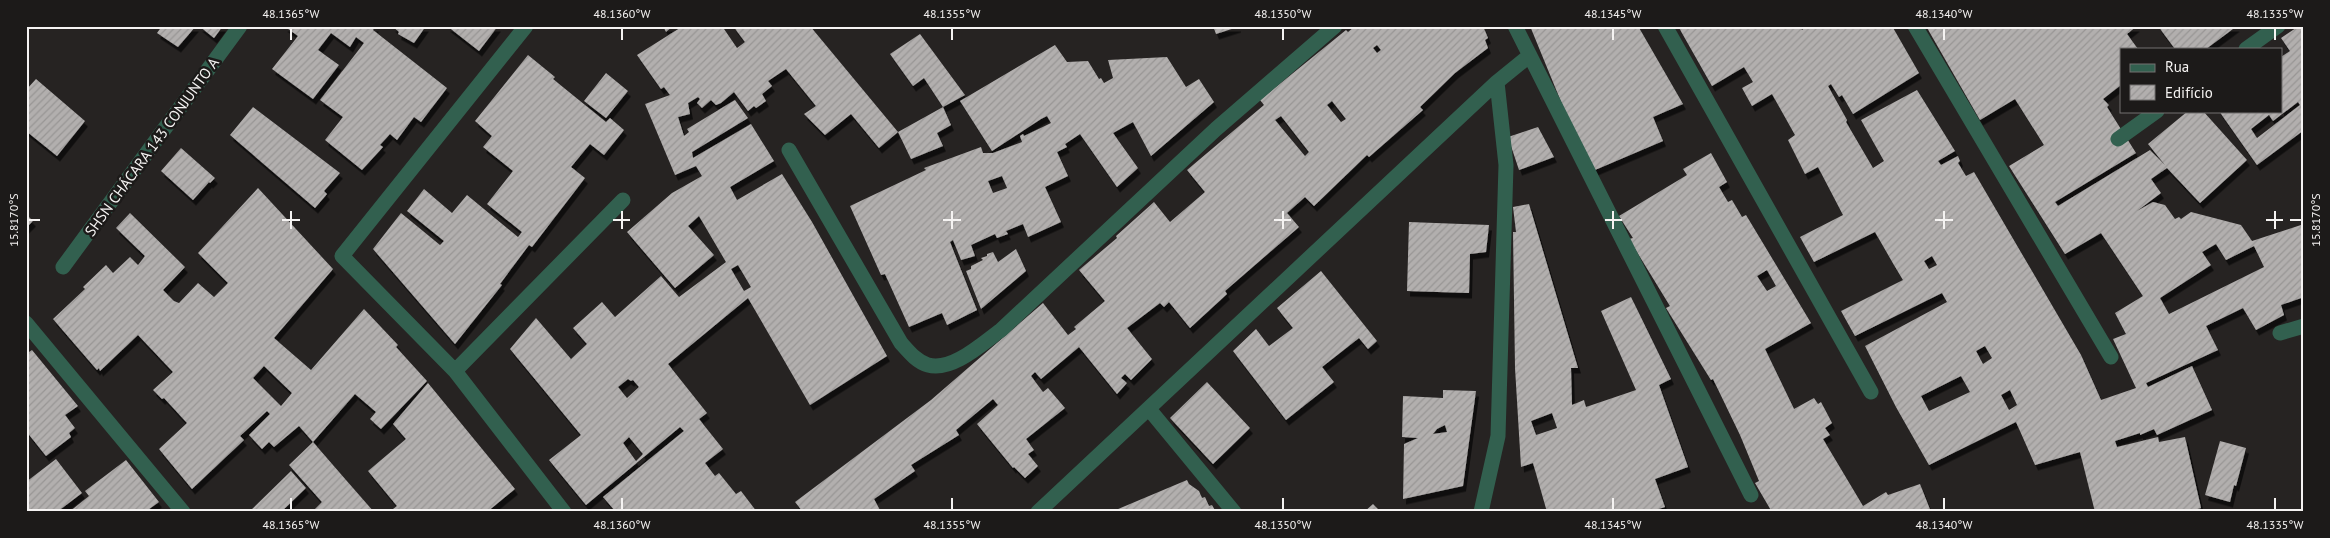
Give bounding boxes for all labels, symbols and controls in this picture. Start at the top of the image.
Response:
text: 48.1365°W [263,6,319,21]
text: 48.1360°W [594,6,650,21]
text: 48.1355°W [924,6,980,21]
text: 48.1350°W [1255,6,1311,21]
text: 48.1345°W [1585,6,1641,21]
text: 48.1340°W [1916,6,1972,21]
text: 48.1335°W [2247,6,2303,21]
legend [2120,48,2282,112]
street label: SHSN CHÁCARA 143 CONJUNTO A [80,53,223,240]
text: Rua [2165,57,2189,76]
text: Edifício [2165,83,2213,102]
text: 15.8170°S [6,193,21,247]
text: 15.8170°S [2308,193,2323,247]
text: 48.1365°W [263,517,319,532]
text: 48.1360°W [594,517,650,532]
text: 48.1355°W [924,517,980,532]
text: 48.1350°W [1255,517,1311,532]
text: 48.1345°W [1585,517,1641,532]
text: 48.1340°W [1916,517,1972,532]
text: 48.1335°W [2247,517,2303,532]

